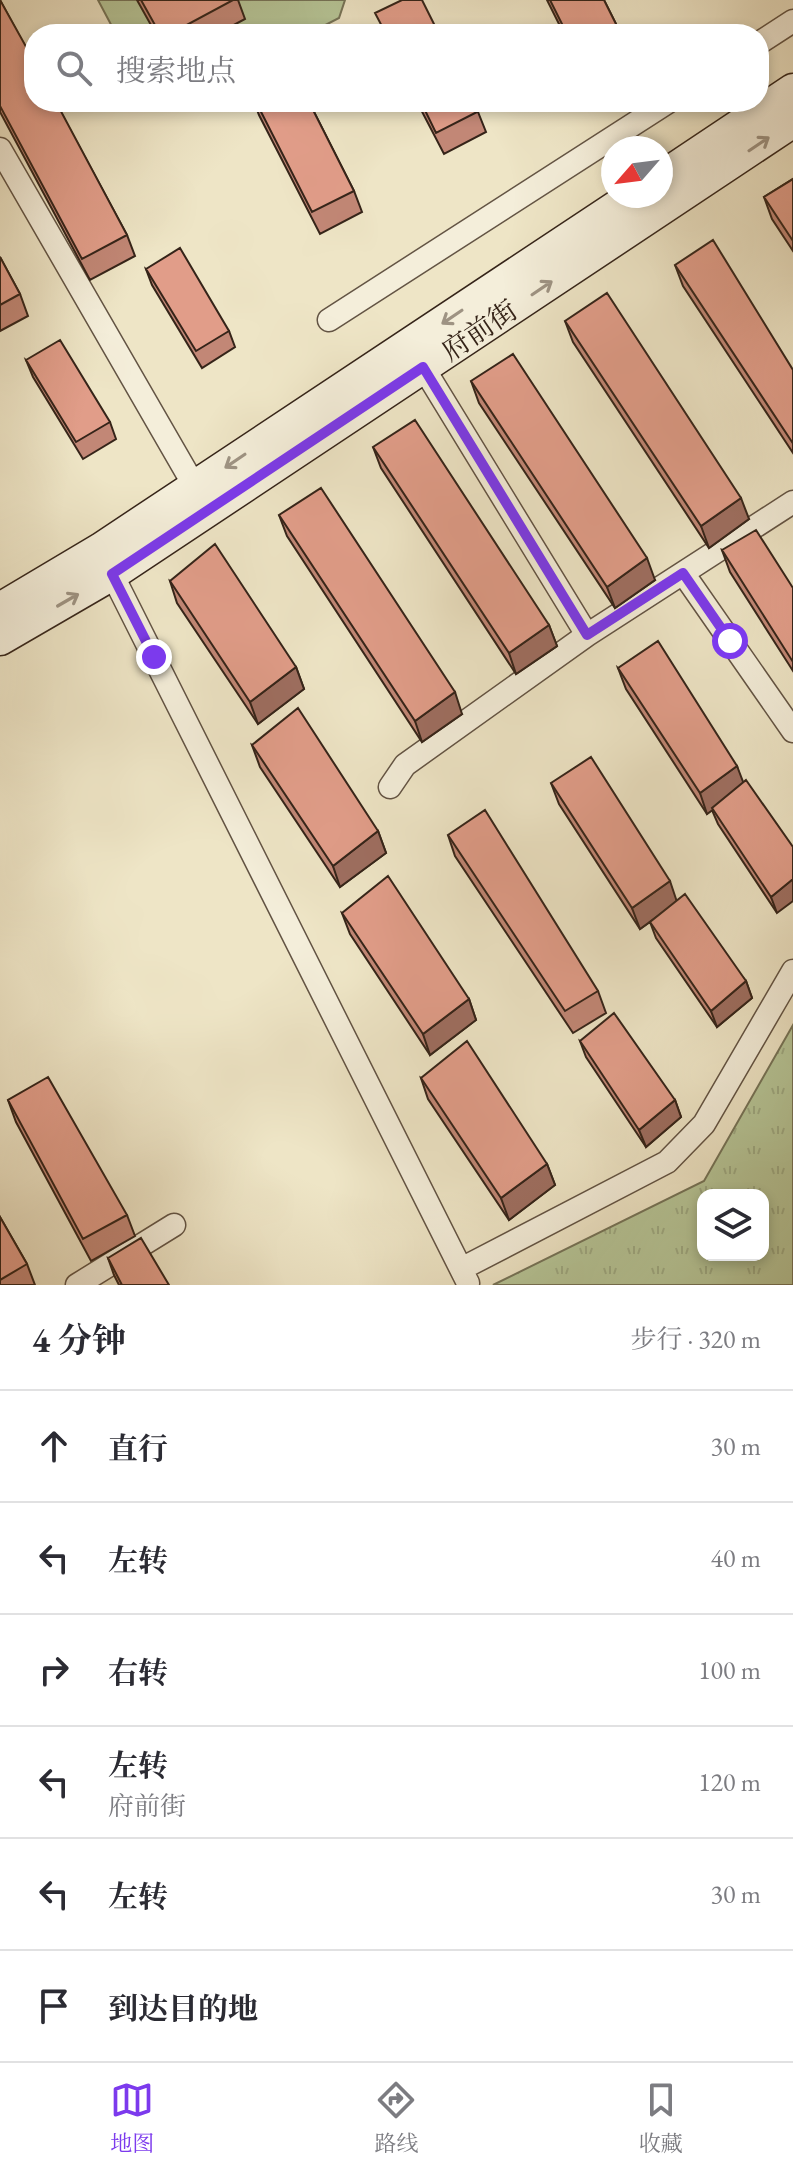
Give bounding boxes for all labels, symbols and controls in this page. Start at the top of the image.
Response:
search box [24,24,769,112]
icon: search [52,46,96,90]
text: 搜索地点 [116,51,236,90]
north arrow [601,136,673,208]
one-way arrow [747,136,769,152]
one-way arrow [531,280,553,296]
street label: 府前街 [434,292,524,368]
one-way arrow [441,309,464,325]
one-way arrow [225,452,247,469]
one-way arrow [56,592,79,608]
route start [712,623,748,659]
route end [136,639,172,675]
map controls [697,1189,769,1261]
button: layers [697,1189,769,1261]
text: 4 分钟 [32,1318,126,1362]
text: 步行 · 320 m [631,1322,761,1356]
icon: ahead [32,1424,76,1468]
text: 直行 [108,1429,168,1468]
text: 30 m [711,1429,761,1463]
icon: left [32,1536,76,1580]
text: 左转 [108,1541,168,1580]
text: 40 m [711,1541,761,1575]
icon: right [32,1648,76,1692]
text: 右转 [108,1653,168,1692]
text: 100 m [698,1653,761,1687]
text: 左转 [108,1746,168,1785]
icon: left [32,1760,76,1804]
text: 120 m [698,1765,761,1799]
text: 府前街 [108,1789,186,1823]
icon: left [32,1872,76,1916]
text: 左转 [108,1877,168,1916]
text: 30 m [711,1877,761,1911]
icon: arrive [32,1984,76,2028]
text: 到达目的地 [108,1989,258,2028]
tab: 地图 [110,2078,154,2158]
tab: 路线 [374,2078,419,2158]
tab: 收藏 [639,2078,683,2158]

